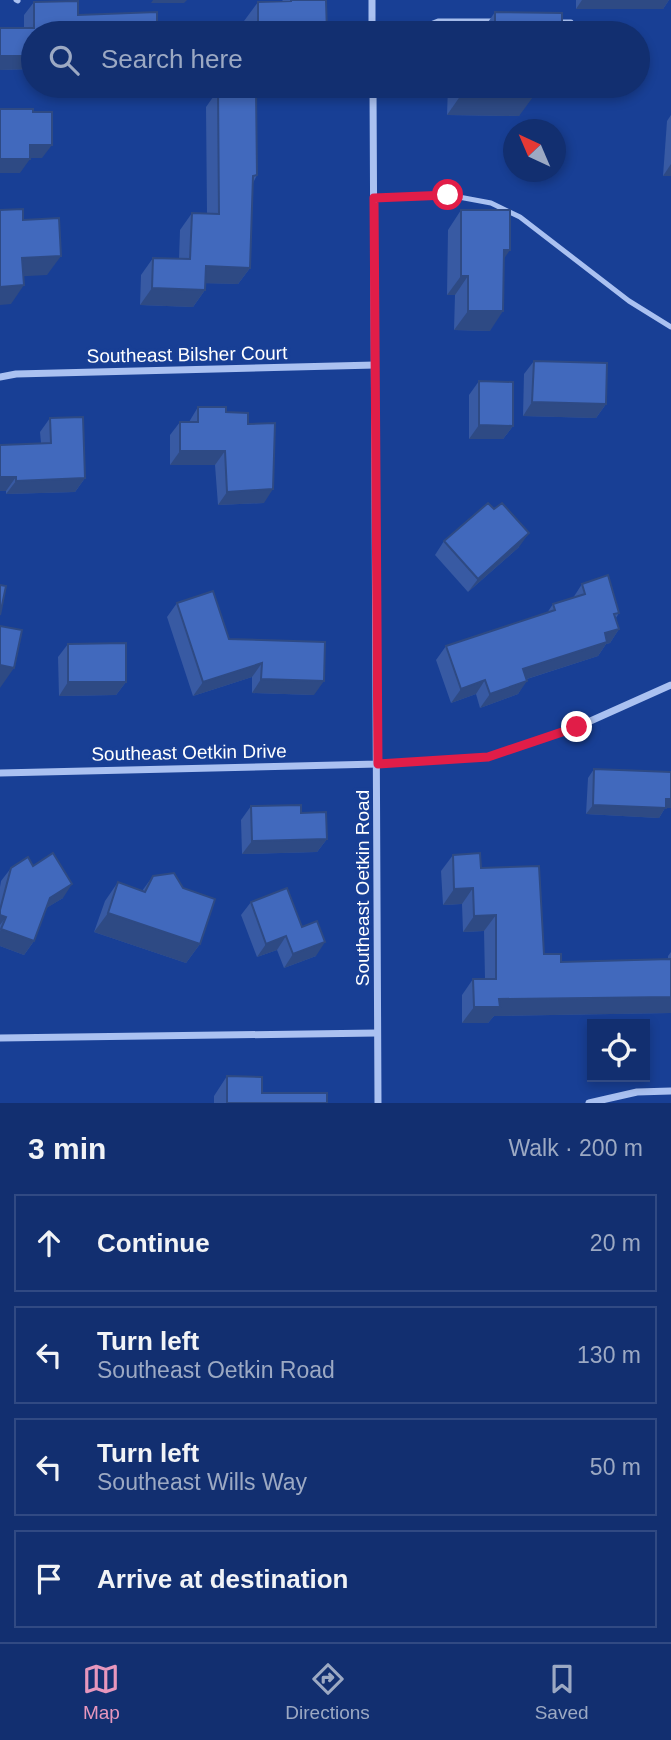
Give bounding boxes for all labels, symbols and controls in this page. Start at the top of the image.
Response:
search box [21,21,650,98]
icon: search [45,41,83,79]
text: Search here [101,44,243,74]
north arrow [503,119,566,182]
route start [432,179,463,210]
street label: Southeast Bilsher Court [87,342,288,367]
route end [561,711,592,742]
street label: Southeast Oetkin Drive [91,740,287,765]
street label: Southeast Oetkin Road [352,790,373,986]
map controls [587,1019,650,1082]
button: locate [587,1019,650,1082]
text: 3 min [28,1132,106,1165]
text: Walk · 200 m [508,1135,643,1161]
icon: ahead [30,1224,68,1262]
text: Continue [97,1228,210,1258]
text: 20 m [590,1230,641,1256]
text: Turn left [97,1326,199,1356]
icon: left [30,1336,68,1374]
text: 130 m [577,1342,641,1368]
text: Southeast Oetkin Road [97,1357,335,1383]
text: Turn left [97,1438,199,1468]
icon: left [30,1448,68,1486]
text: 50 m [590,1454,641,1480]
text: Southeast Wills Way [97,1469,307,1495]
icon: arrive [30,1560,68,1598]
text: Arrive at destination [97,1564,348,1594]
tab: Map [82,1660,120,1724]
tab: Directions [285,1660,370,1724]
tab: Saved [535,1660,589,1724]

